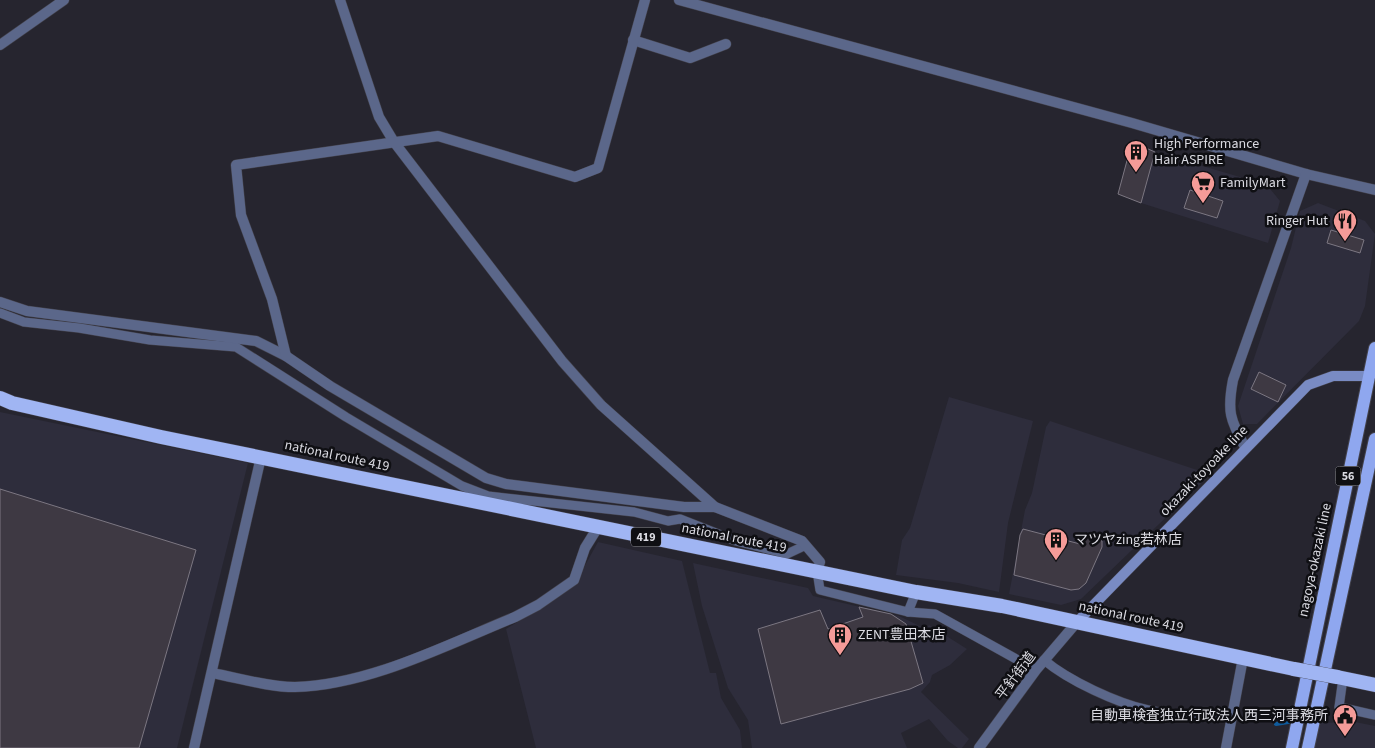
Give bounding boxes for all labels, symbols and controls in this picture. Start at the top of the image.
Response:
place label: High Performance Hair ASPIRE [1154,134,1259,170]
building icon: High Performance Hair ASPIRE [1123,139,1149,173]
supermarket icon: FamilyMart [1190,170,1216,204]
place label: FamilyMart [1220,173,1286,193]
restaurant icon: Ringer Hut [1332,208,1358,242]
place label: Ringer Hut [1266,211,1328,231]
street label: okazaki-toyoake line [1155,421,1253,521]
street label: national route 419 [283,435,391,477]
road number: 56 [1336,466,1360,486]
street label: nagoya-okazaki line [1293,501,1337,619]
street label: national route 419 [680,518,788,558]
building icon: マツヤzing若林店 [1043,527,1069,561]
road number: 419 [631,528,661,546]
place label: マツヤzing若林店 [1074,530,1182,550]
street label: national route 419 [1077,596,1185,638]
building icon: ZENT豊田本店 [827,622,853,656]
place label: ZENT豊田本店 [858,625,946,645]
street label: 平針街道 [991,648,1041,704]
public building icon: 自動車検査独立行政法人西三河事務所 [1332,703,1358,737]
place label: 自動車検査独立行政法人西三河事務所 [1090,706,1328,726]

